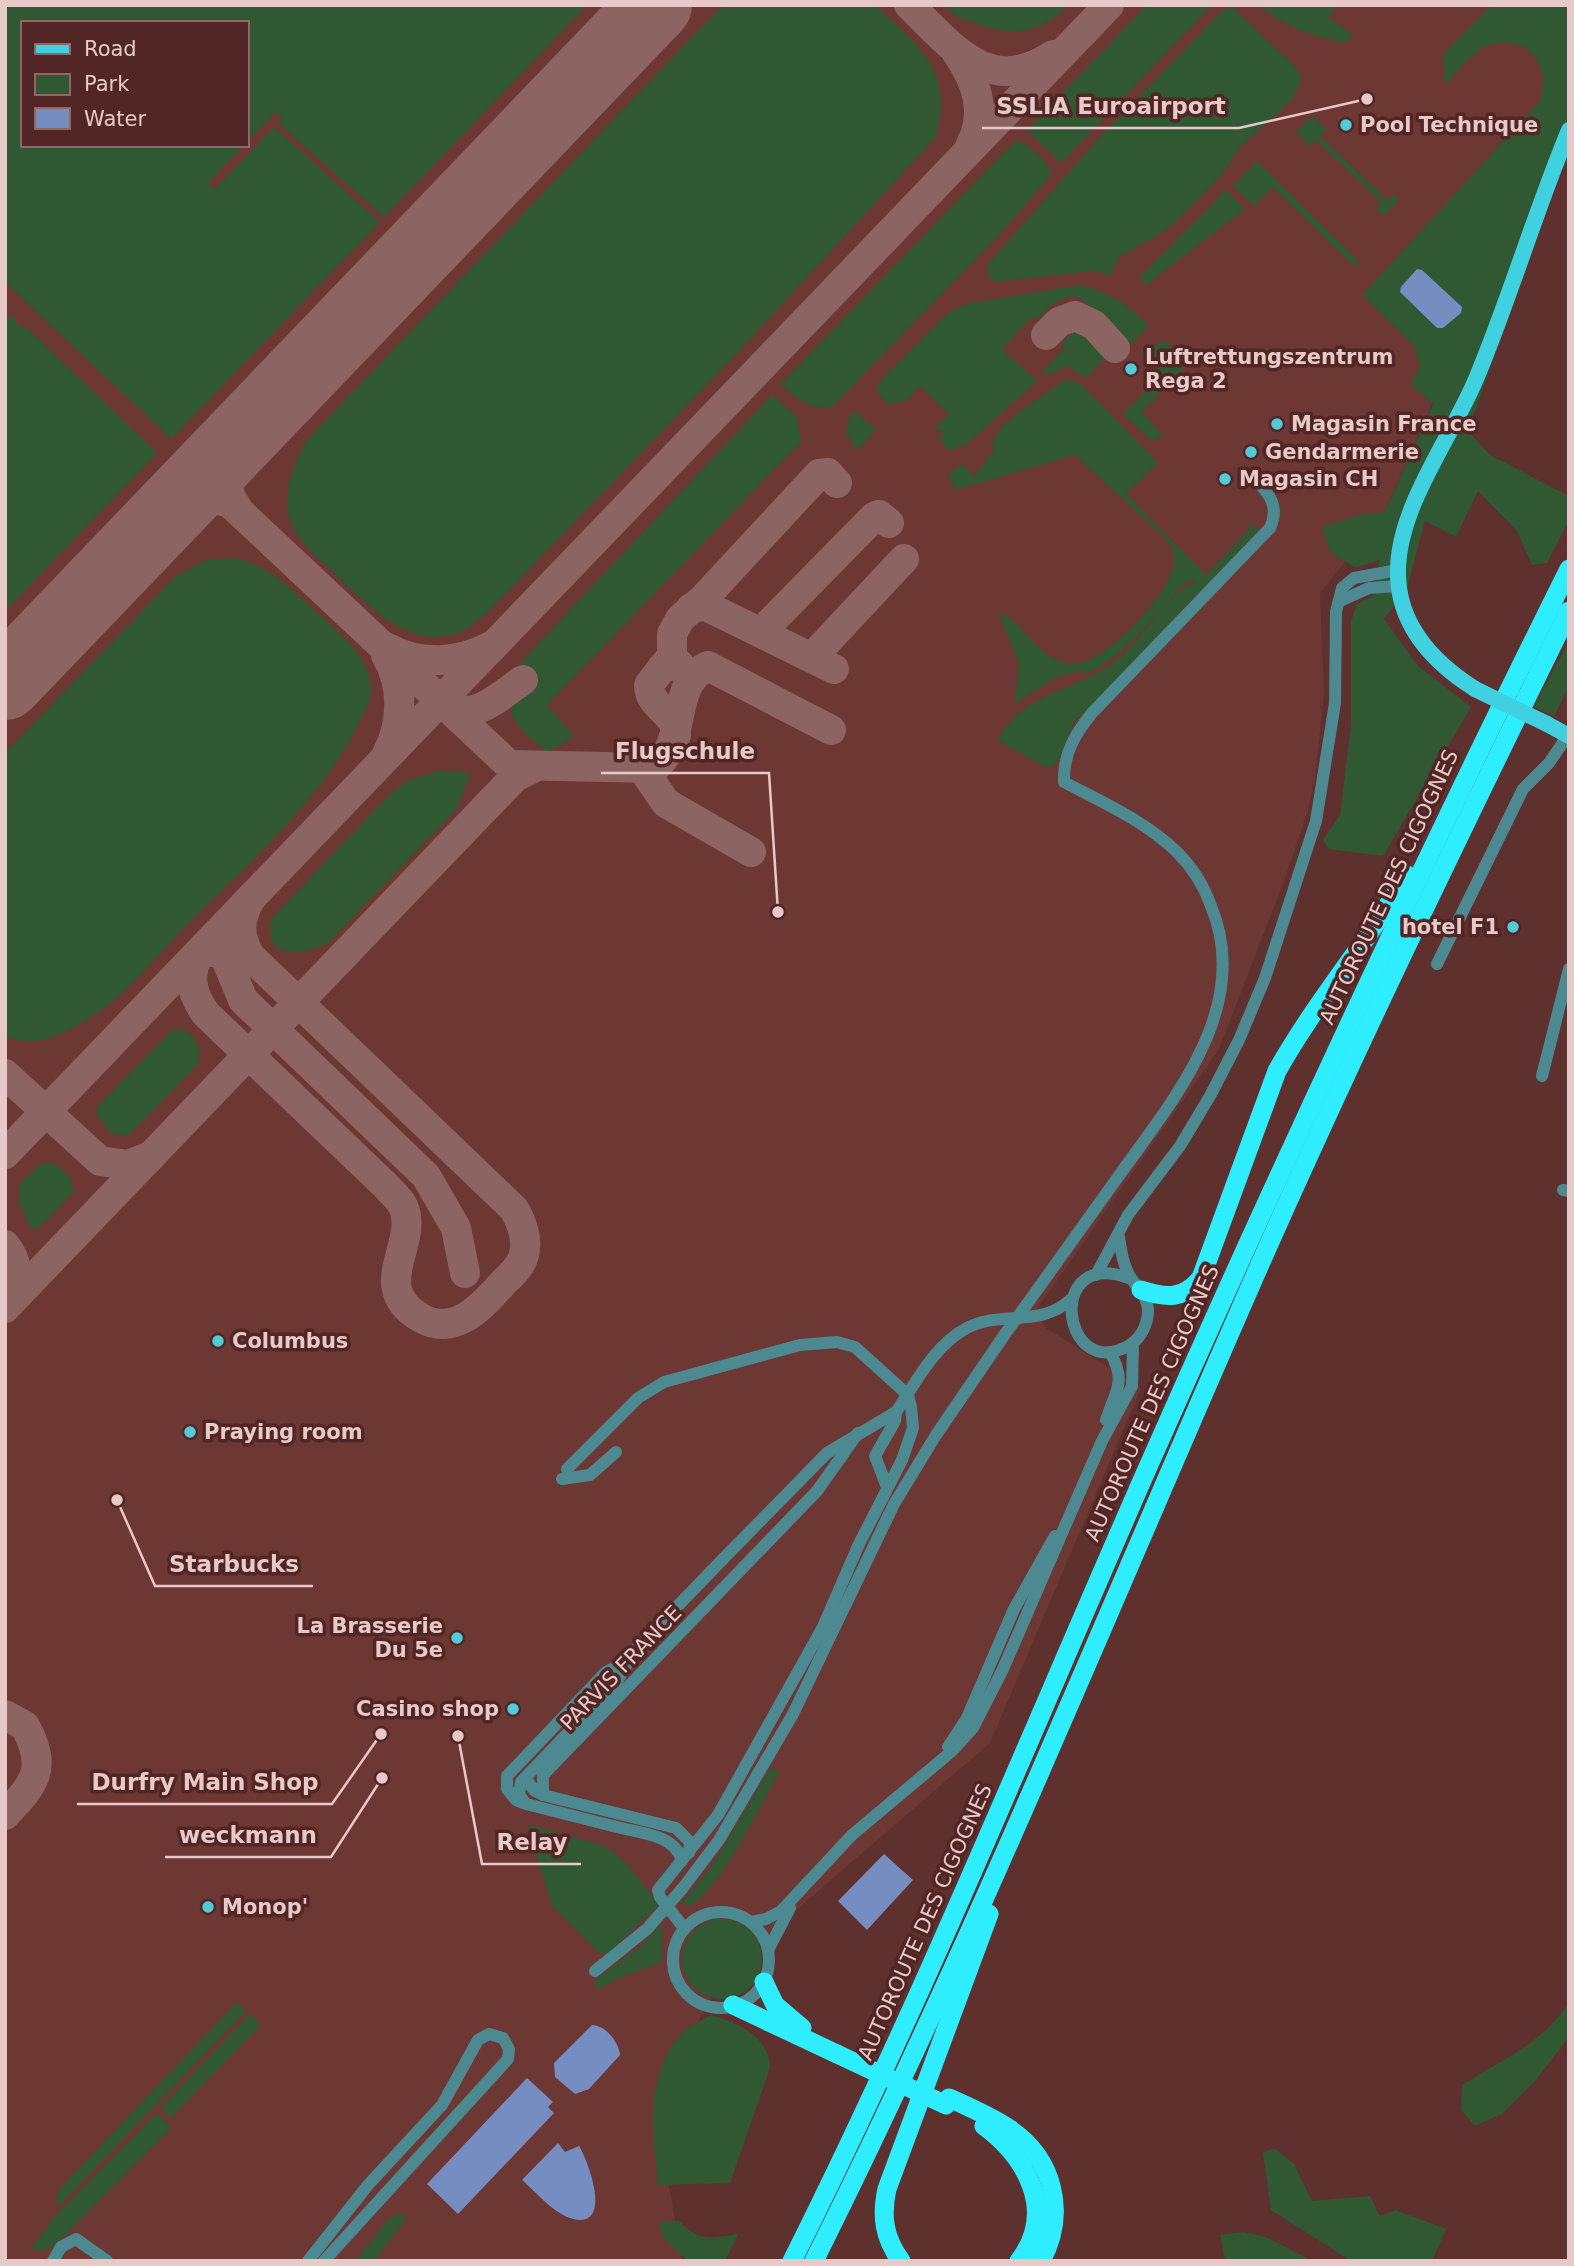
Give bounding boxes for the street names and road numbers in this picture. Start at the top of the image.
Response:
street label: AUTOROUTE DES CIGOGNES [1315,746,1463,1028]
street label: AUTOROUTE DES CIGOGNES [1080,1261,1224,1545]
street label: PARVIS FRANCE [556,1601,686,1735]
street label: AUTOROUTE DES CIGOGNES [853,1780,997,2064]

